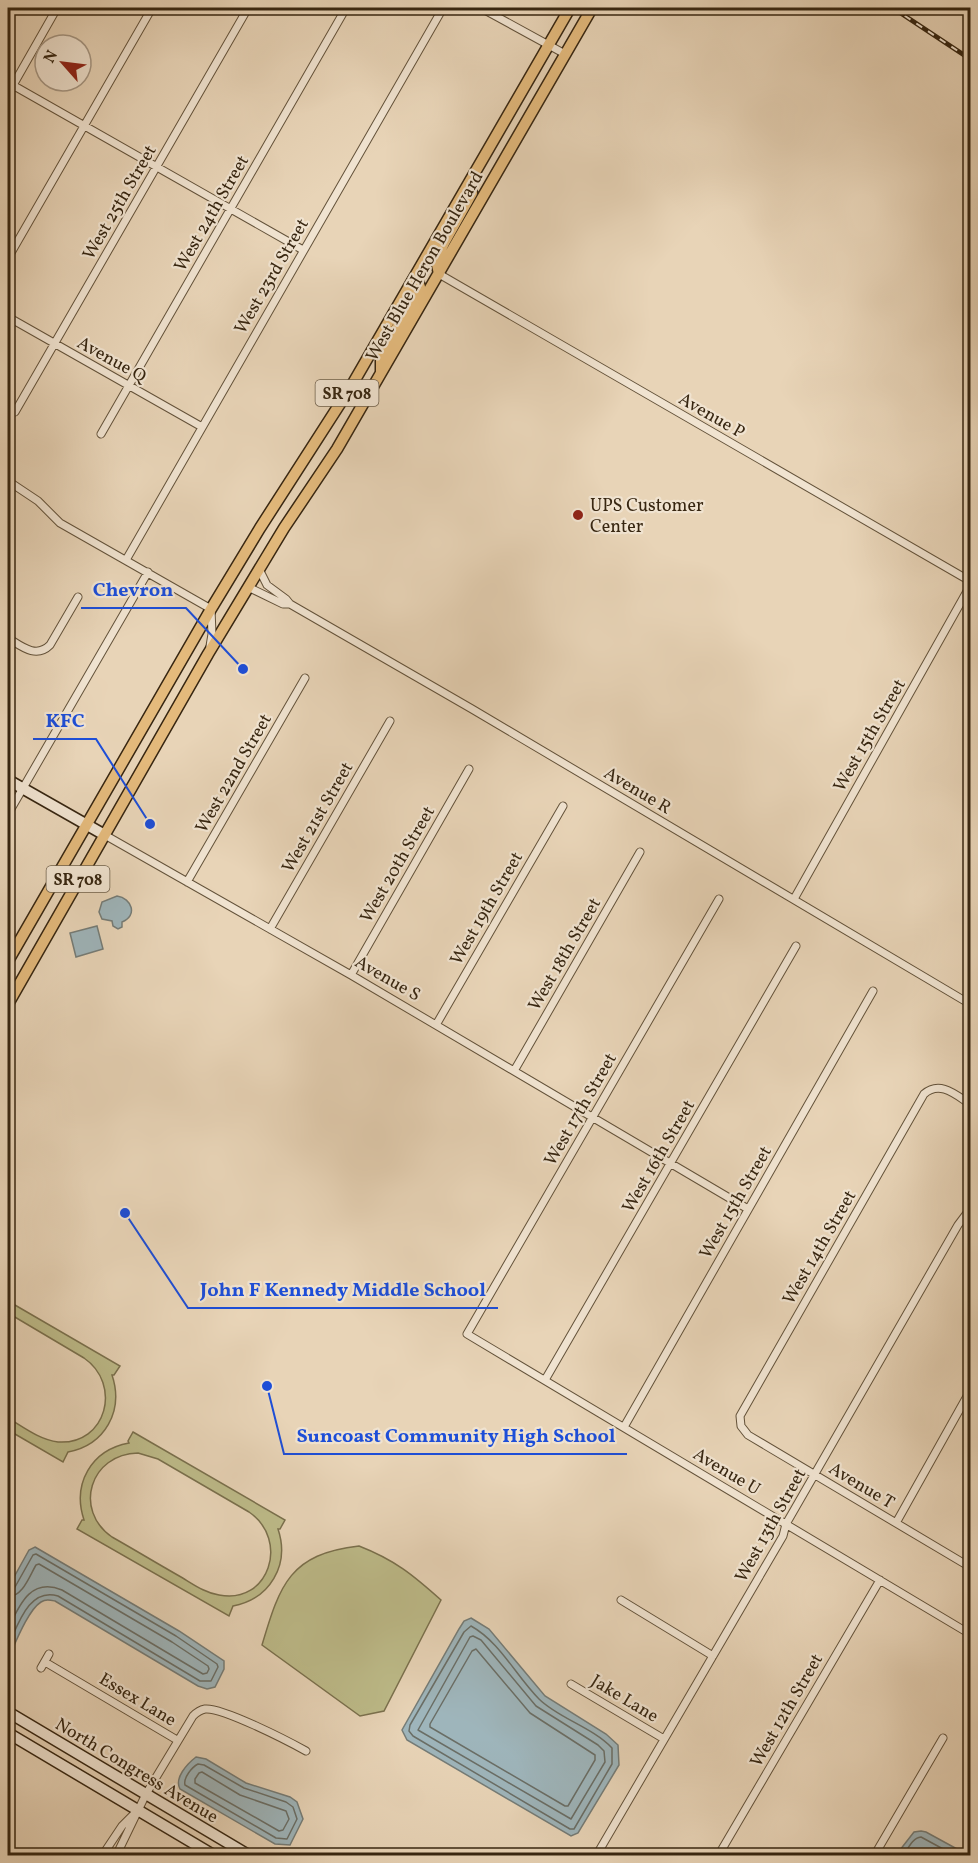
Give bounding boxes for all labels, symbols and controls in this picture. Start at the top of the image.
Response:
north arrow [33,33,93,93]
text: N [39,46,64,67]
street label: West 25th Street [77,141,163,265]
street label: West 24th Street [169,151,256,276]
street label: West Blue Heron Boulevard [360,167,490,367]
street label: West 23rd Street [229,214,316,339]
street label: Avenue Q [72,331,151,390]
road number: SR 708 [316,380,378,406]
street label: Avenue P [673,387,749,445]
place label: UPS Customer Center [590,494,704,540]
marker: UPS Customer Center [571,508,585,522]
callout: Chevron [81,570,186,608]
text: Chevron [93,577,173,605]
street label: West 15th Street [828,675,913,797]
callout: KFC [33,701,96,739]
text: KFC [45,708,85,736]
street label: West 22nd Street [190,710,279,838]
street label: West 21st Street [276,758,360,878]
street label: Avenue R [599,761,676,821]
street label: West 20th Street [355,802,442,928]
street label: West 19th Street [445,848,530,970]
road number: SR 708 [46,866,110,892]
street label: West 18th Street [523,894,608,1016]
street label: Avenue S [350,950,425,1008]
street label: West 17th Street [539,1049,624,1171]
street label: West 16th Street [617,1096,702,1218]
street label: West 15th Street [694,1142,779,1264]
street label: West 14th Street [777,1186,863,1310]
callout: John F Kennedy Middle School [188,1270,498,1308]
text: John F Kennedy Middle School [199,1277,486,1305]
callout: Suncoast Community High School [284,1416,627,1454]
text: Suncoast Community High School [296,1423,616,1451]
street label: Avenue U [688,1442,765,1502]
street label: Avenue T [824,1457,899,1516]
street label: West 13th Street [730,1464,813,1587]
street label: West 12th Street [745,1649,830,1772]
street label: Essex Lane [94,1667,181,1733]
street label: Jake Lane [586,1669,663,1729]
street label: North Congress Avenue [50,1713,223,1830]

